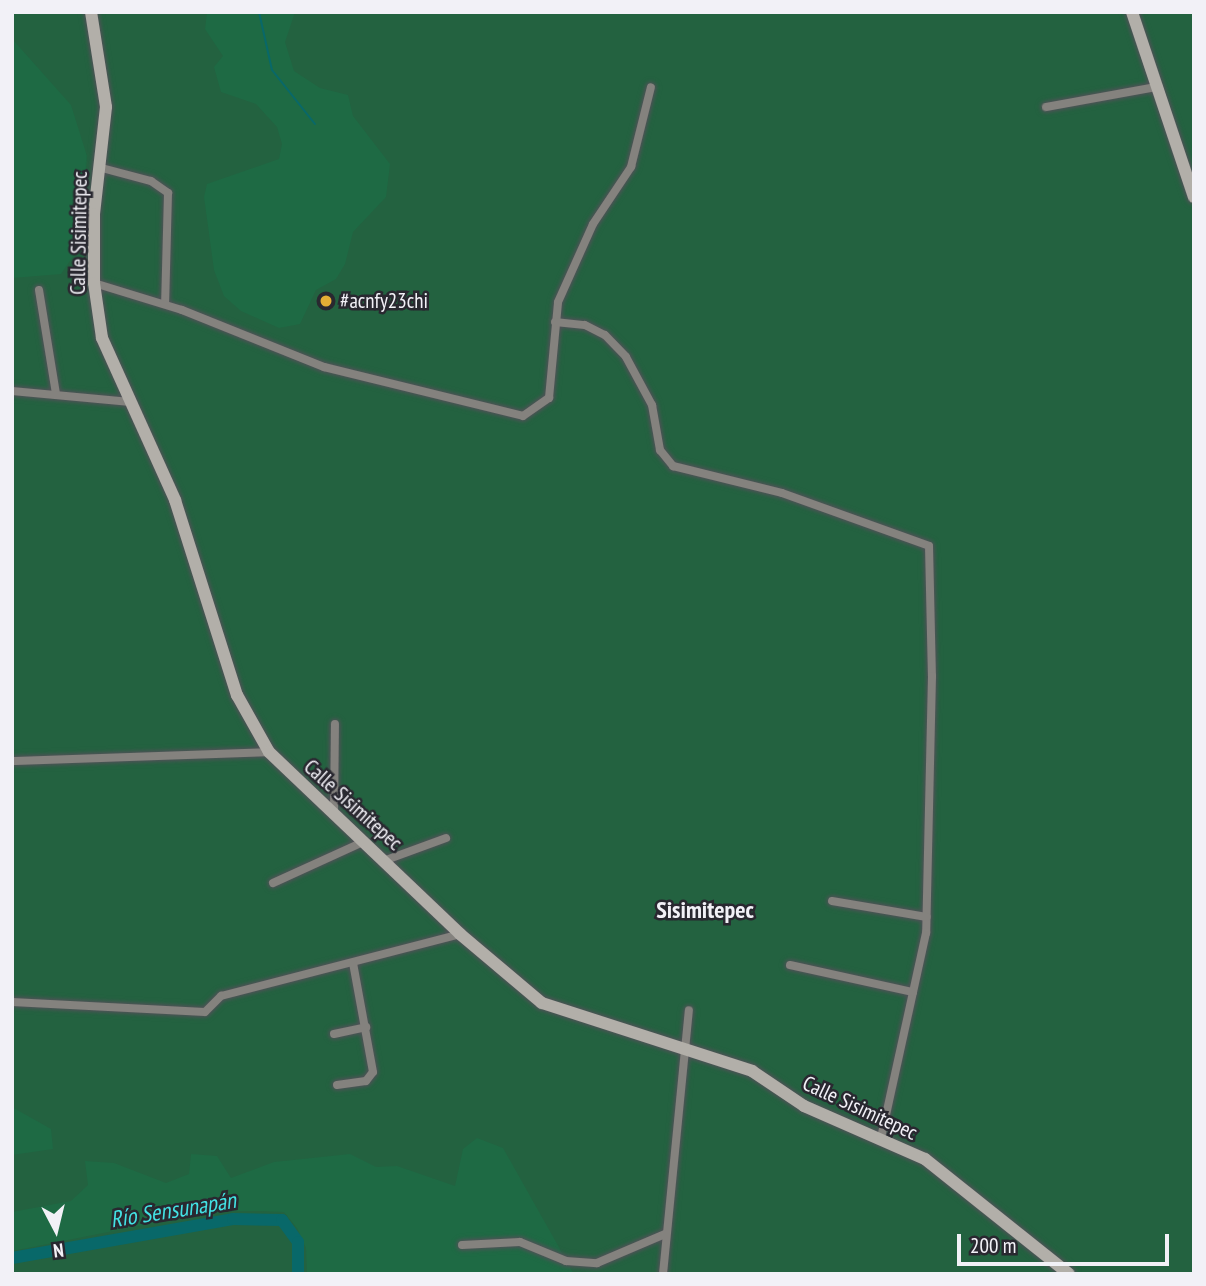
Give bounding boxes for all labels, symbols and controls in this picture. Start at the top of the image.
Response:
street label: Calle Sisimitepec [65,171,93,295]
place label: #acnfy23chi [340,288,428,314]
marker: #acnfy23chi [318,293,334,309]
street label: Calle Sisimitepec [299,754,407,856]
district label: Sisimitepec [656,896,754,924]
street label: Calle Sisimitepec [799,1070,921,1146]
water label: Río Sensunapán [108,1186,238,1234]
north arrow [21,1195,91,1265]
scale bar [961,1220,1173,1264]
text: 200 m [970,1232,1016,1259]
text: N [52,1238,65,1263]

